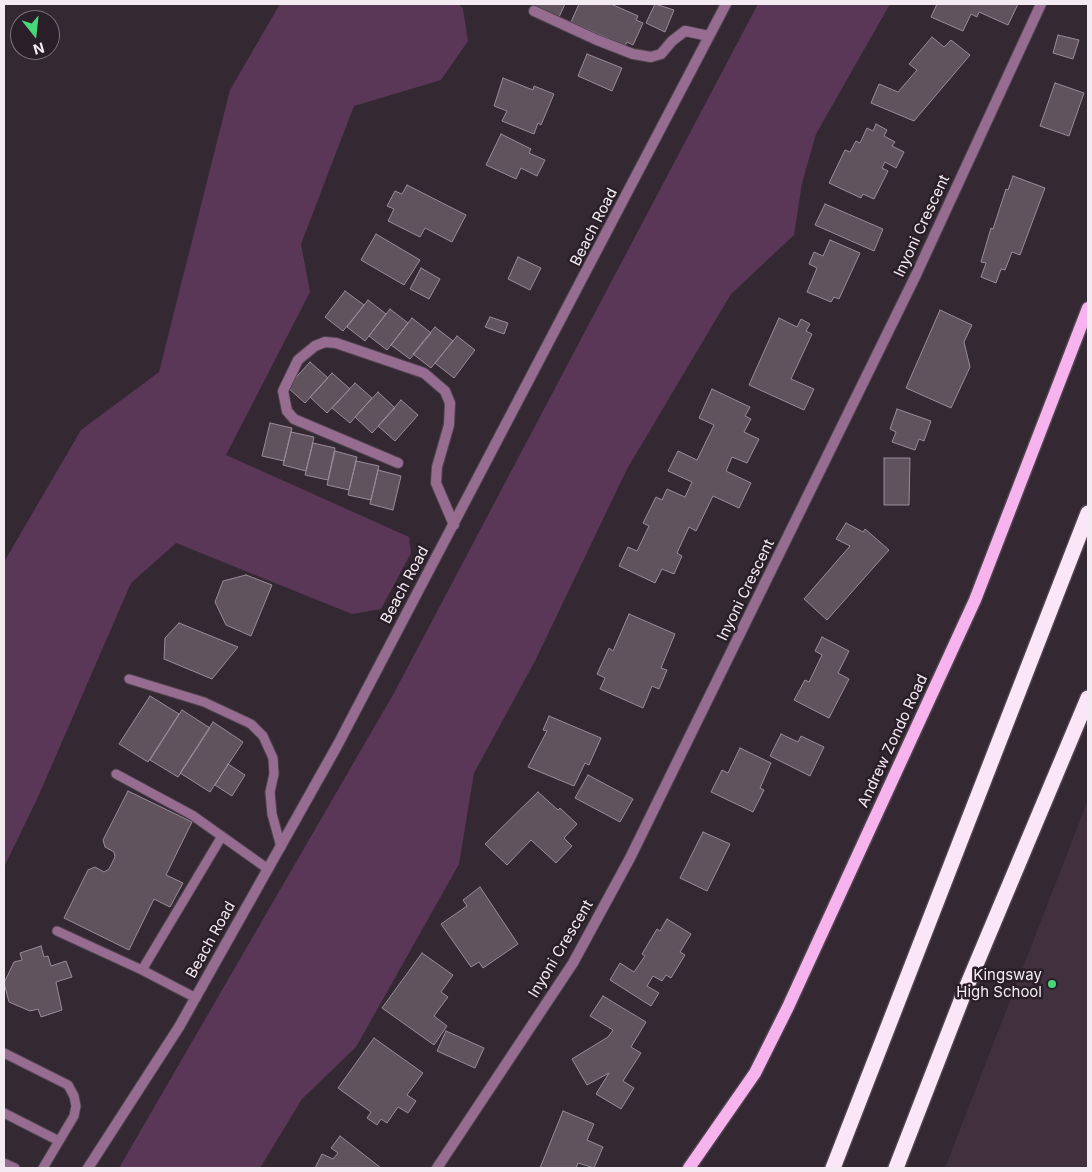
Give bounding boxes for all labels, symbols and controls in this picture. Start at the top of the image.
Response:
north arrow [10,10,60,60]
text: N [32,39,46,59]
street label: Inyoni Crescent [890,172,954,280]
street label: Beach Road [567,185,621,269]
street label: Inyoni Crescent [714,536,778,644]
street label: Beach Road [377,543,433,627]
street label: Andrew Zondo Road [854,672,932,810]
street label: Inyoni Crescent [525,897,597,1001]
street label: Beach Road [183,898,239,982]
place label: Kingsway High School [956,966,1042,1001]
marker: Kingsway High School [1046,978,1058,990]

